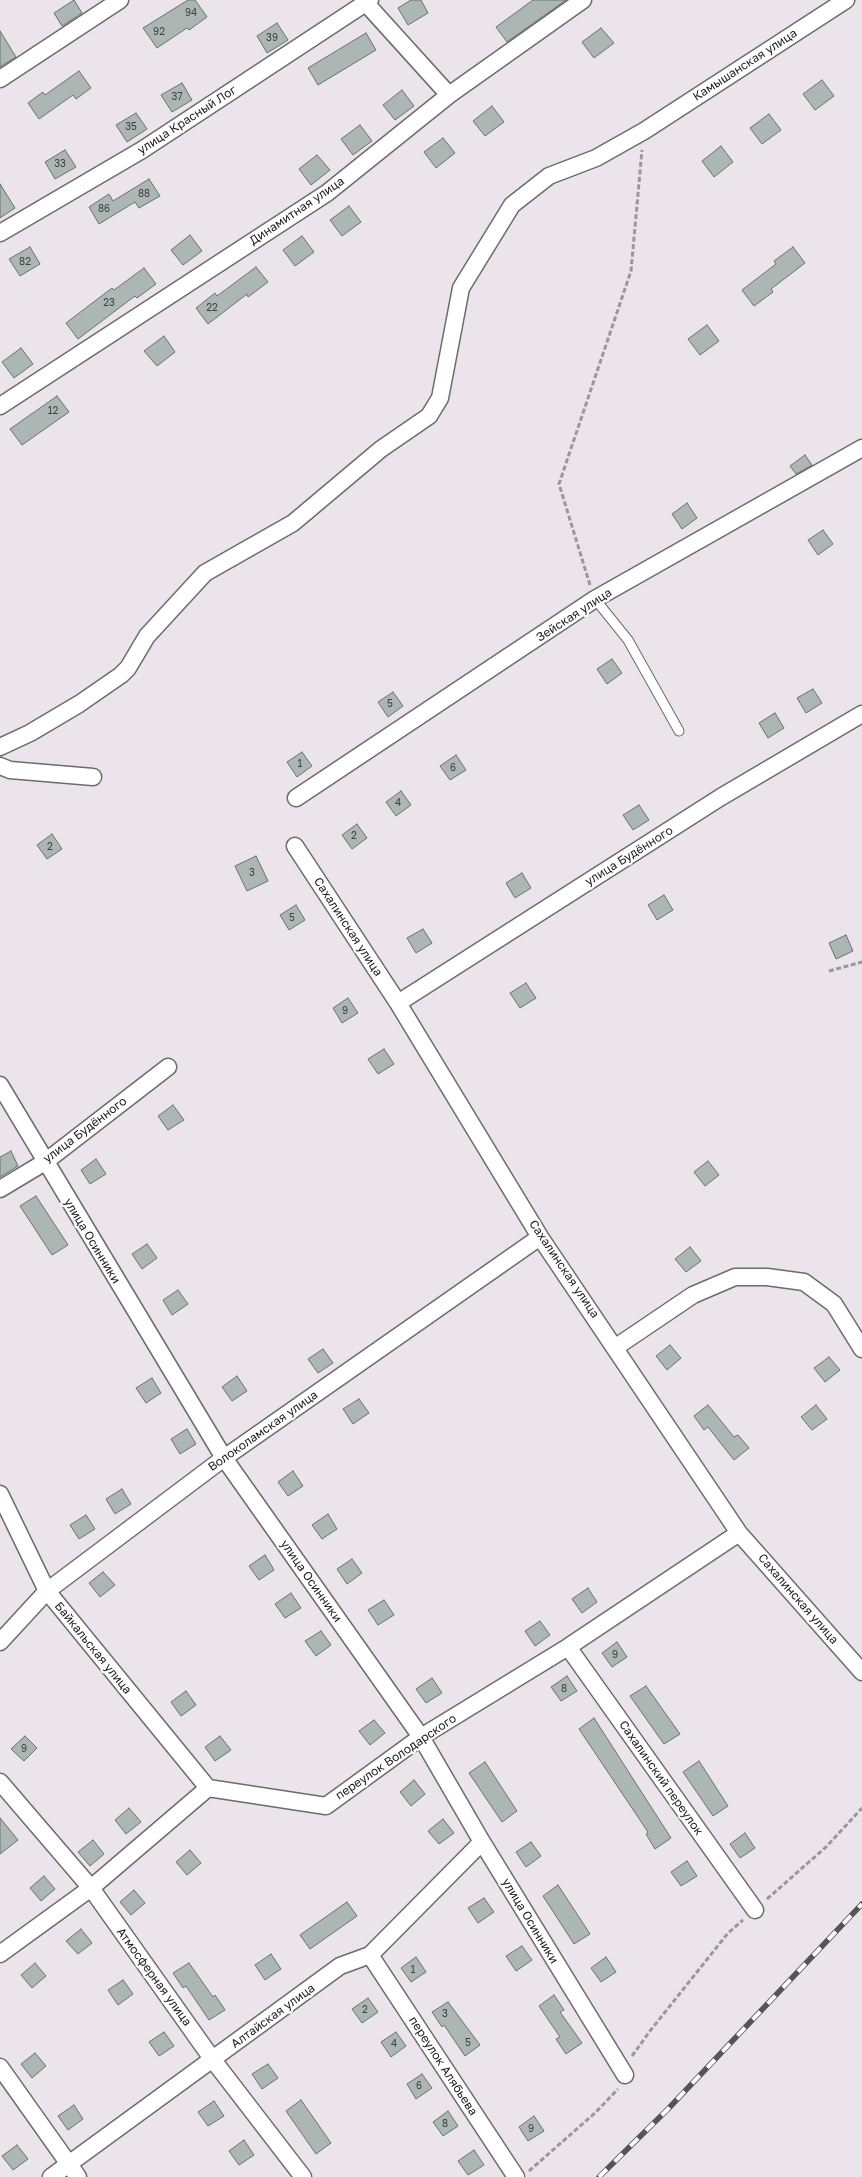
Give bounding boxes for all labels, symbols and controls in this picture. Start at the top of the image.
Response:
house number: 94 [185,7,197,19]
house number: 92 [153,26,165,38]
street label: Камышанская улица [690,26,800,104]
house number: 39 [266,32,278,44]
street label: улица Красный Лог [135,83,239,157]
house number: 37 [171,91,183,103]
house number: 35 [125,121,137,133]
house number: 33 [54,158,66,170]
street label: Динамитная улица [247,174,347,248]
house number: 88 [138,188,150,200]
house number: 86 [98,203,110,215]
house number: 82 [19,256,31,268]
house number: 23 [103,297,115,309]
house number: 22 [206,302,218,314]
house number: 12 [48,405,58,417]
street label: Зейская улица [534,585,614,645]
house number: 5 [387,698,393,710]
house number: 1 [298,758,302,770]
house number: 6 [450,762,456,774]
house number: 4 [395,797,401,809]
street label: улица Будённого [582,823,676,889]
house number: 2 [351,830,357,842]
house number: 2 [47,841,53,853]
house number: 3 [249,867,255,879]
street label: Сахалинская улица [311,875,385,979]
house number: 5 [289,912,295,924]
house number: 9 [342,1005,348,1017]
street label: улица Будённого [40,1094,130,1166]
street label: улица Осинники [61,1196,123,1286]
street label: Сахалинская улица [526,1217,602,1321]
street label: Волоколамская улица [205,1388,321,1474]
street label: улица Осинники [277,1537,345,1625]
street label: Сахалинская улица [755,1551,841,1647]
street label: Байкальская улица [51,1599,135,1697]
house number: 9 [612,1649,618,1661]
house number: 8 [561,1683,567,1695]
street label: переулок Володарского [333,1711,459,1803]
street label: Сахалинский переулок [616,1718,706,1838]
house number: 9 [21,1743,27,1755]
street label: улица Осинники [499,1876,561,1966]
street label: Атмосферная улица [114,1925,194,2029]
house number: 1 [411,1964,415,1976]
street label: Алтайская улица [228,1981,318,2051]
house number: 2 [362,2004,368,2016]
house number: 3 [442,2008,448,2020]
street label: переулок Алябьева [406,2014,480,2118]
house number: 5 [465,2037,471,2049]
house number: 4 [391,2038,397,2050]
house number: 6 [416,2080,422,2092]
house number: 8 [442,2118,448,2130]
house number: 9 [528,2123,534,2135]

